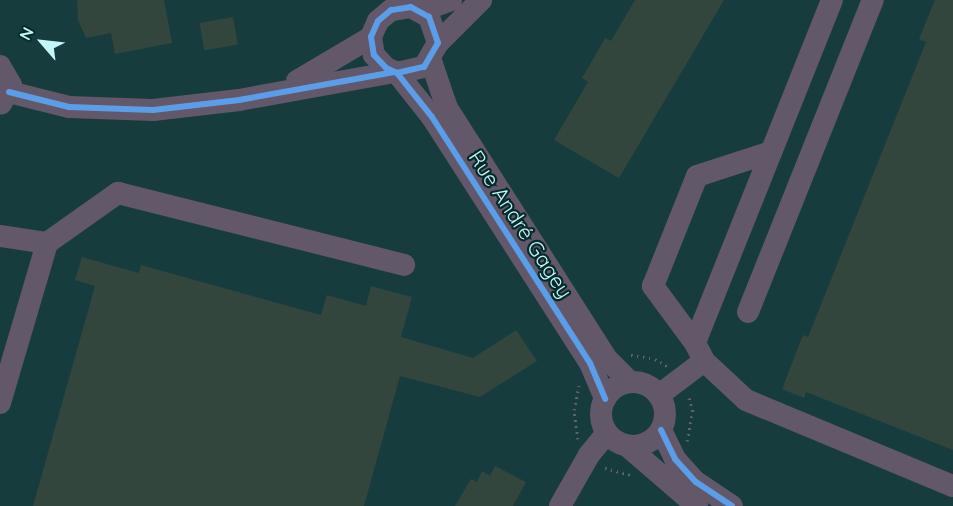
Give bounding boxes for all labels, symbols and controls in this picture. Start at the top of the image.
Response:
north arrow [12,12,72,72]
text: N [15,24,38,43]
street label: Rue André Gagey [464,145,578,303]

